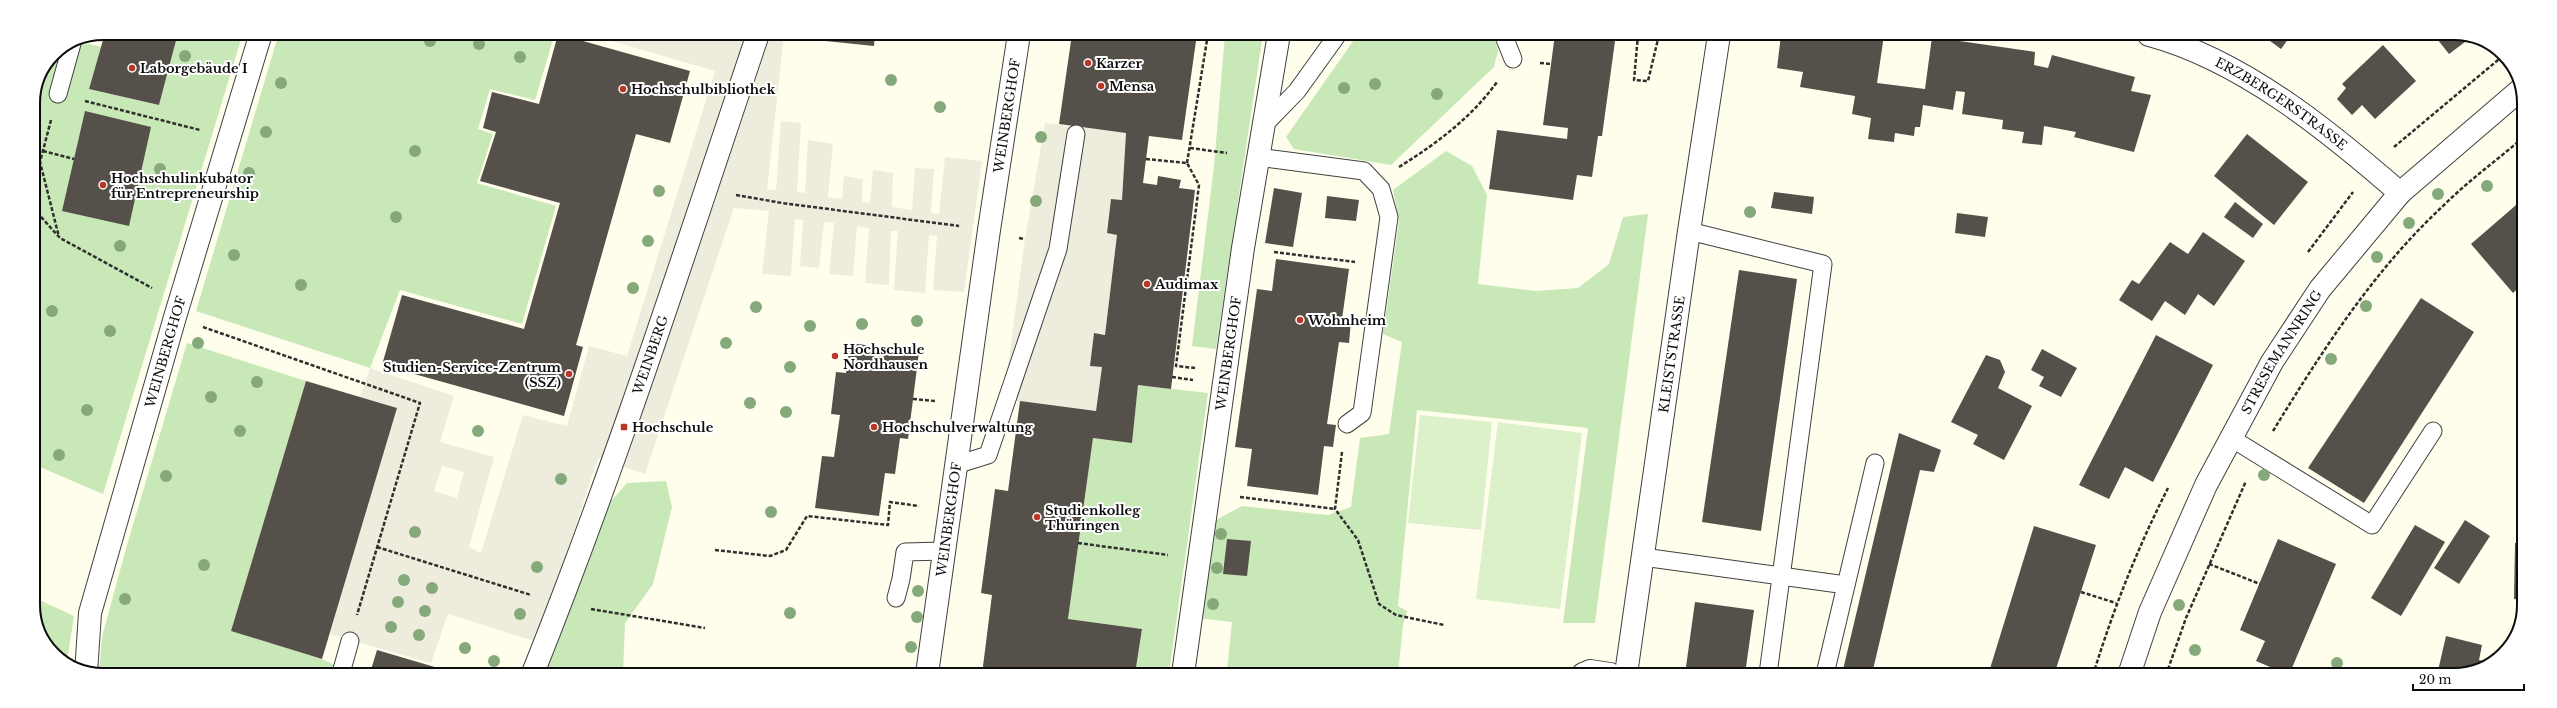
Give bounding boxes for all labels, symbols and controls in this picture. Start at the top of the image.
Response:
street label: ERZBERGERSTRASSE [2212,54,2351,154]
place label: Karzer [1096,55,1143,72]
street label: WEINBERGHOF [990,57,1024,175]
marker: Karzer [1083,58,1093,68]
place label: Laborgebäude I [140,60,248,77]
marker: Laborgebäude I [127,63,137,73]
place label: Mensa [1109,78,1155,95]
place label: Hochschulbibliothek [631,81,776,98]
marker: Mensa [1096,81,1106,91]
marker: Hochschulbibliothek [618,84,628,94]
place label: Hochschulinkubator für Entrepreneurship [111,170,259,202]
marker: Hochschulinkubator für Entrepreneurship [98,180,108,190]
place label: Audimax [1154,276,1219,293]
marker: Audimax [1142,279,1152,289]
street label: STRESEMANNRING [2237,287,2326,417]
street label: WEINBERGHOF [141,294,190,411]
street label: KLEISTSTRASSE [1655,294,1689,414]
street label: WEINBERGHOF [1212,295,1245,413]
place label: Wohnheim [1307,312,1387,329]
street label: WEINBERG [629,313,672,398]
marker: Wohnheim [1295,315,1305,325]
place label: Hochschule Nordhausen [843,341,929,373]
marker: Hochschule Nordhausen [830,351,840,361]
place label: Studien-Service-Zentrum (SSZ) [383,359,562,391]
marker: Studien-Service-Zentrum (SSZ) [564,369,574,379]
place label: Hochschule [632,419,714,436]
place label: Hochschulverwaltung [882,419,1034,436]
marker: Hochschule [619,422,629,432]
marker: Hochschulverwaltung [869,422,879,432]
street label: WEINBERGHOF [933,461,966,579]
place label: Studienkolleg Thüringen [1045,502,1141,534]
marker: Studienkolleg Thüringen [1032,512,1042,522]
scale bar [2413,666,2524,692]
text: 20 m [2419,672,2451,687]

